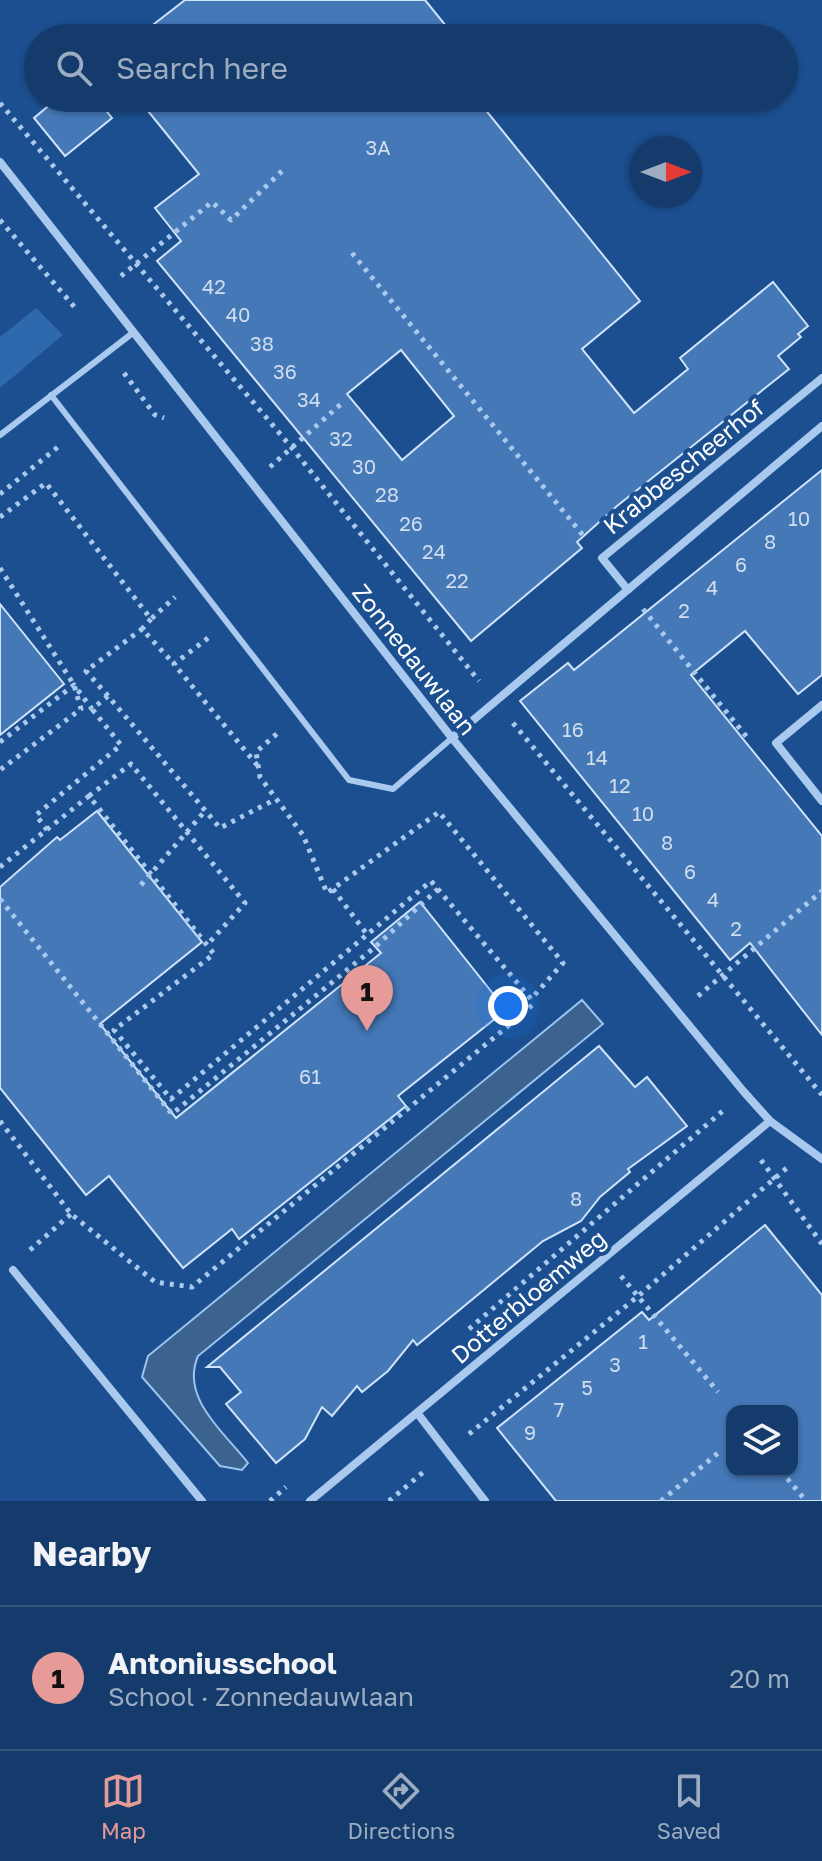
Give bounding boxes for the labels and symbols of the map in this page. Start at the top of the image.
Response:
house number: 3A [365,135,391,159]
north arrow [630,136,702,208]
house number: 42 [202,274,226,298]
house number: 40 [226,302,250,326]
house number: 38 [250,331,274,355]
house number: 36 [273,359,297,383]
house number: 34 [297,387,321,411]
street label: Krabbescheerhof [597,392,769,540]
house number: 32 [329,426,353,450]
house number: 30 [352,454,376,478]
house number: 28 [375,482,399,506]
house number: 10 [788,506,810,530]
house number: 26 [399,511,423,535]
house number: 8 [764,529,776,553]
house number: 24 [422,539,446,563]
house number: 6 [735,552,747,576]
house number: 22 [445,568,469,592]
house number: 4 [706,575,718,599]
street label: Zonnedauwlaan [347,578,483,740]
house number: 2 [678,598,690,622]
house number: 16 [562,717,584,741]
house number: 14 [586,745,608,769]
house number: 12 [609,773,631,797]
house number: 10 [632,801,654,825]
house number: 8 [661,830,673,854]
house number: 6 [684,859,696,883]
house number: 4 [707,887,719,911]
house number: 2 [730,916,742,940]
pin: 1 [341,965,393,1031]
your location [488,986,528,1026]
house number: 61 [299,1064,321,1088]
house number: 8 [570,1186,582,1210]
street label: Dotterbloemweg [445,1223,611,1369]
house number: 1 [638,1329,648,1353]
house number: 3 [609,1352,621,1376]
house number: 5 [581,1375,593,1399]
house number: 7 [554,1397,564,1421]
house number: 9 [524,1420,536,1444]

